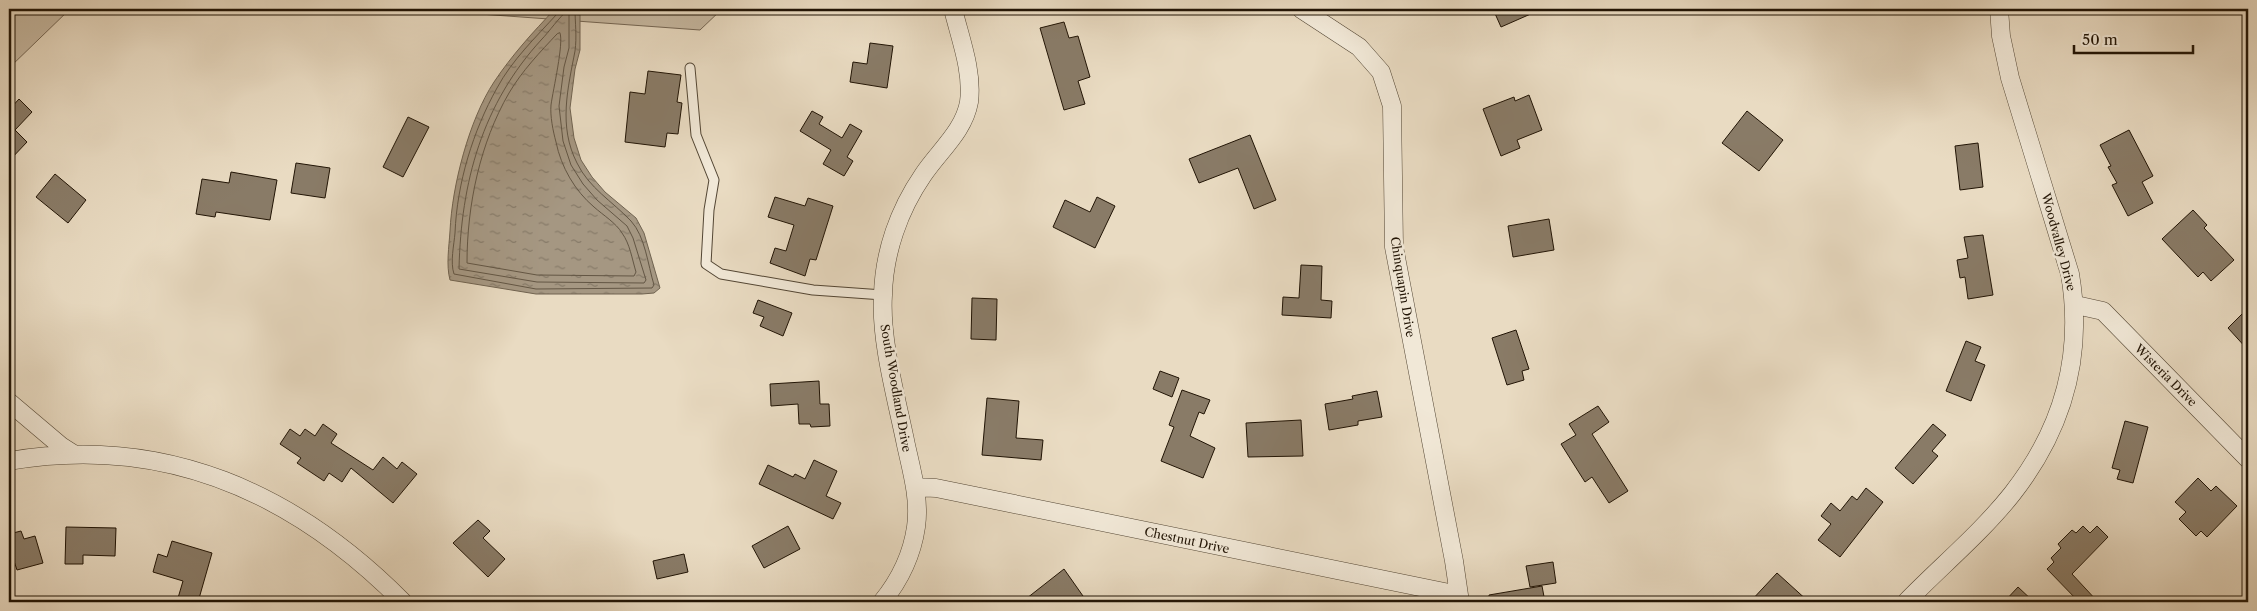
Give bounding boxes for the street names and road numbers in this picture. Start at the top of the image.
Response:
street label: Woodvalley Drive [2038,190,2079,293]
street label: Chinquapin Drive [1388,236,1418,339]
street label: South Woodland Drive [877,323,915,453]
street label: Wisteria Drive [2131,340,2201,410]
street label: Chestnut Drive [1143,524,1231,556]

